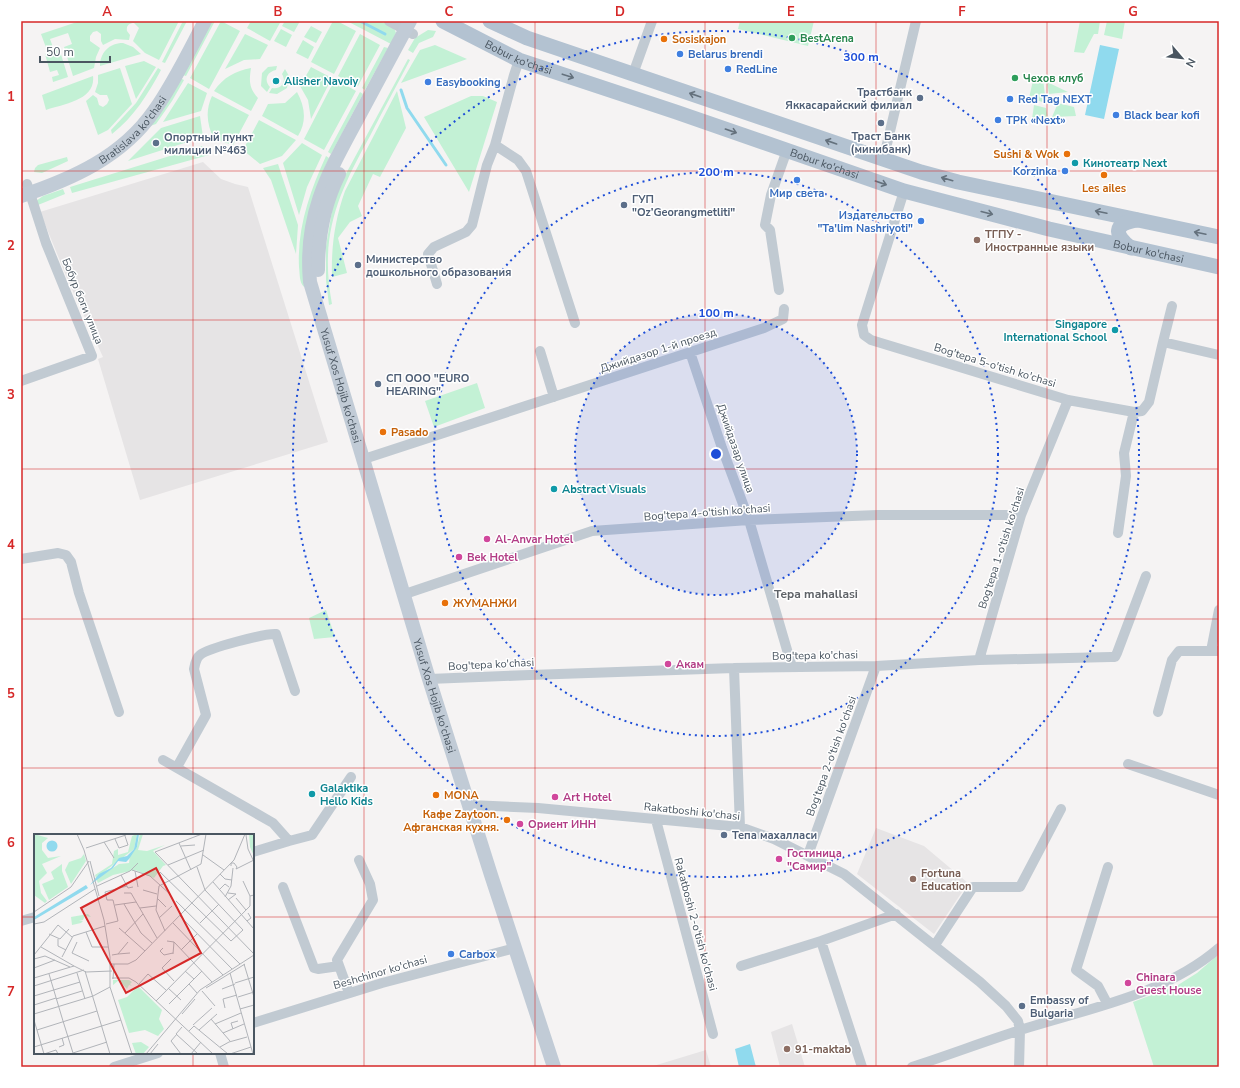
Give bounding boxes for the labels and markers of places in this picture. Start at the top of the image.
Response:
place label: BestArena [800,31,854,46]
place label: Sosiskajon [672,32,726,47]
marker: BestArena [787,33,797,43]
marker: Sosiskajon [659,34,669,44]
place label: Belarus brendi [688,47,763,62]
marker: Belarus brendi [675,49,685,59]
place label: RedLine [736,62,777,77]
marker: RedLine [723,64,733,74]
place label: Чехов клуб [1023,71,1084,86]
marker: Чехов клуб [1010,73,1020,83]
place label: Alisher Navoiy [284,74,359,89]
place label: Easybooking [436,75,501,90]
marker: Alisher Navoiy [271,76,281,86]
marker: Easybooking [423,77,433,87]
place label: Трастбанк Яккасарайский филиал [785,85,913,113]
place label: Red Tag NEXT [1018,92,1092,107]
marker: Трастбанк Яккасарайский филиал [915,93,925,103]
marker: Red Tag NEXT [1005,94,1015,104]
place label: Black bear kofi [1124,108,1200,123]
marker: Black bear kofi [1111,110,1121,120]
place label: ТРК «Next» [1006,113,1066,128]
marker: ТРК «Next» [993,115,1003,125]
marker: Траст Банк (минибанк) [876,118,886,128]
place label: Траст Банк (минибанк) [851,129,911,157]
place label: Опортный пункт милиции №463 [164,130,254,158]
marker: Опортный пункт милиции №463 [151,138,161,148]
place label: Sushi & Wok [993,147,1060,162]
marker: Sushi & Wok [1062,149,1072,159]
place label: Кинотеатр Next [1083,156,1168,171]
marker: Кинотеатр Next [1070,158,1080,168]
place label: Korzinka [1013,164,1057,179]
marker: Korzinka [1060,166,1070,176]
marker: Les ailes [1099,170,1109,180]
marker: Мир света [792,175,802,185]
place label: Les ailes [1082,181,1126,196]
place label: Мир света [770,186,825,201]
place label: ГУП "Oz’Georangmetliti" [632,192,735,220]
marker: ГУП "Oz’Georangmetliti" [619,200,629,210]
place label: Издательство "Ta'lim Nashriyoti" [817,208,913,236]
marker: Издательство "Ta'lim Nashriyoti" [916,216,926,226]
place label: ТГПУ - Иностранные языки [985,227,1094,255]
marker: ТГПУ - Иностранные языки [972,235,982,245]
place label: Министерство дошкольного образования [366,252,511,280]
marker: Министерство дошкольного образования [353,260,363,270]
place label: Singapore International School [1004,317,1107,345]
marker: Singapore International School [1110,325,1120,335]
place label: СП ООО "EURO HEARING" [386,371,470,399]
marker: СП ООО "EURO HEARING" [373,379,383,389]
place label: Pasado [391,425,428,440]
marker: Pasado [378,427,388,437]
centre of rings [709,447,723,461]
place label: Abstract Visuals [562,482,646,497]
marker: Abstract Visuals [549,484,559,494]
place label: Al-Anvar Hotel [495,532,574,547]
marker: Al-Anvar Hotel [482,534,492,544]
place label: Bek Hotel [467,550,518,565]
marker: Bek Hotel [454,552,464,562]
place label: ЖУМАНЖИ [453,596,517,611]
marker: ЖУМАНЖИ [440,598,450,608]
place label: Акам [676,657,704,672]
marker: Акам [663,659,673,669]
place label: Galaktika Hello Kids [320,781,373,809]
place label: MONA [444,788,479,803]
marker: Galaktika Hello Kids [307,789,317,799]
marker: MONA [431,790,441,800]
place label: Art Hotel [563,790,612,805]
marker: Art Hotel [550,792,560,802]
place label: Кафе Zaytoon. Афганская кухня. [403,807,499,835]
marker: Кафе Zaytoon. Афганская кухня. [502,815,512,825]
place label: Ориент ИНН [528,817,596,832]
marker: Ориент ИНН [515,819,525,829]
place label: Тепа махалласи [732,828,817,843]
marker: Тепа махалласи [719,830,729,840]
place label: Гостиница "Самир" [787,846,842,874]
marker: Гостиница "Самир" [774,854,784,864]
place label: Fortuna Education [921,866,971,894]
marker: Fortuna Education [908,874,918,884]
place label: Carbox [459,947,496,962]
marker: Carbox [446,949,456,959]
place label: Chinara Guest House [1136,970,1202,998]
marker: Chinara Guest House [1123,978,1133,988]
place label: Embassy of Bulgaria [1030,993,1089,1021]
marker: Embassy of Bulgaria [1017,1001,1027,1011]
place label: 91-maktab [795,1042,852,1057]
marker: 91-maktab [782,1044,792,1054]

